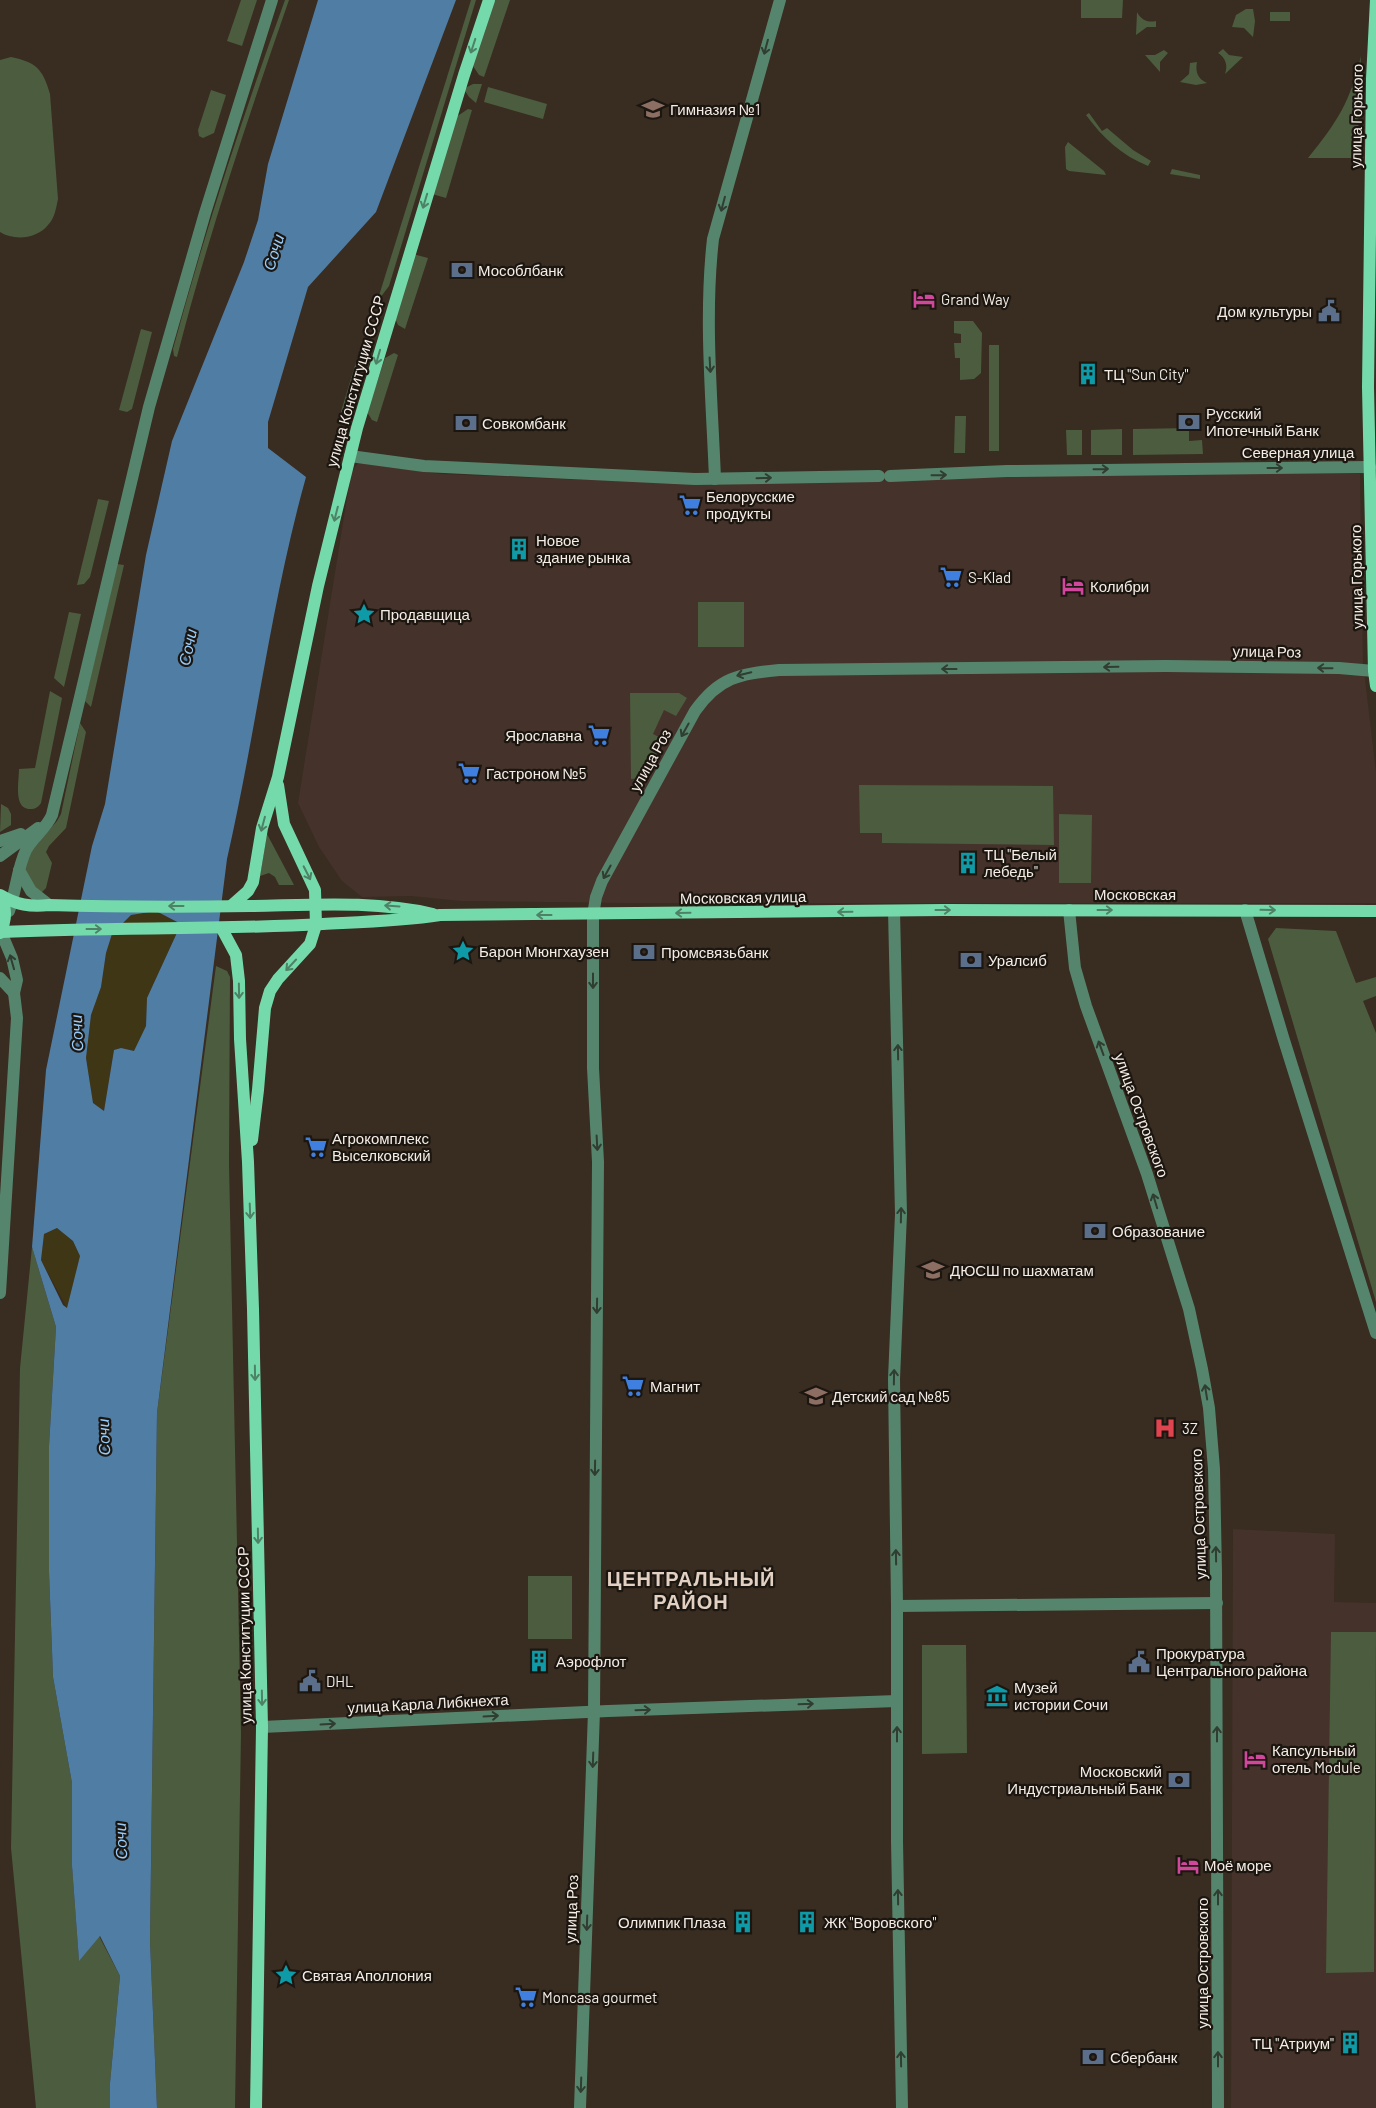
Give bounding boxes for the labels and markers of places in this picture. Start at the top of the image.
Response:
school or university icon: Гимназия №1 [640,96,666,122]
place label: Гимназия №1 [670,100,760,118]
bank icon: Мособлбанк [449,257,475,283]
place label: Мособлбанк [478,261,564,279]
hotel icon: Grand Way [911,286,937,312]
place label: Grand Way [941,290,1009,308]
public building icon: Дом культуры [1316,298,1342,324]
place label: Дом культуры [1217,302,1312,320]
building icon: ТЦ "Sun City" [1075,361,1101,387]
place label: ТЦ "Sun City" [1104,365,1188,383]
place label: Русский Ипотечный Банк [1206,404,1319,439]
bank icon: Русский Ипотечный Банк [1176,409,1202,435]
bank icon: Совкомбанк [453,410,479,436]
place label: Совкомбанк [482,414,566,432]
place label: Белорусские продукты [706,487,795,522]
supermarket icon: Белорусские продукты [677,492,703,518]
place label: Новое здание рынка [536,531,631,566]
building icon: Новое здание рынка [506,536,532,562]
supermarket icon: S-Klad [938,564,964,590]
place label: S-Klad [968,568,1011,586]
hotel icon: Колибри [1060,573,1086,599]
place label: Колибри [1090,577,1149,595]
place icon: Продавщица [351,601,377,627]
place label: Продавщица [380,605,471,623]
supermarket icon: Ярославна [586,722,612,748]
place label: Ярославна [505,726,583,744]
supermarket icon: Гастроном №5 [456,760,482,786]
place label: Гастроном №5 [486,764,586,782]
place label: ТЦ "Белый лебедь" [984,845,1057,880]
building icon: ТЦ "Белый лебедь" [955,850,981,876]
place icon: Барон Мюнгхаузен [450,938,476,964]
bank icon: Промсвязьбанк [631,939,657,965]
place label: Барон Мюнгхаузен [479,942,609,960]
place label: Промсвязьбанк [661,943,769,961]
bank icon: Уралсиб [958,947,984,973]
place label: Уралсиб [988,951,1047,969]
place label: Агрокомплекс Выселковский [332,1129,431,1164]
supermarket icon: Агрокомплекс Выселковский [303,1134,329,1160]
bank icon: Образование [1082,1218,1108,1244]
place label: Образование [1112,1222,1205,1240]
school or university icon: ДЮСШ по шахматам [920,1257,946,1283]
place label: ДЮСШ по шахматам [950,1261,1094,1279]
supermarket icon: Магнит [620,1373,646,1399]
place label: Магнит [650,1377,700,1395]
school or university icon: Детский сад №85 [803,1383,829,1409]
place label: Детский сад №85 [832,1387,950,1405]
hospital icon: 3Z [1152,1415,1178,1441]
place label: 3Z [1182,1419,1198,1437]
place label: Прокуратура Центрального района [1156,1644,1308,1679]
building icon: Аэрофлот [526,1648,552,1674]
public building icon: Прокуратура Центрального района [1126,1649,1152,1675]
place label: Аэрофлот [556,1652,627,1670]
public building icon: DHL [297,1668,323,1694]
place label: DHL [326,1672,354,1690]
place label: Музей истории Сочи [1014,1678,1108,1713]
museum icon: Музей истории Сочи [984,1683,1010,1709]
place label: Капсульный отель Module [1272,1741,1361,1776]
hotel icon: Капсульный отель Module [1242,1746,1268,1772]
place label: Московский Индустриальный Банк [1007,1762,1162,1797]
bank icon: Московский Индустриальный Банк [1166,1767,1192,1793]
hotel icon: Моё море [1175,1852,1201,1878]
place label: Моё море [1204,1856,1272,1874]
building icon: Олимпик Плаза [730,1909,756,1935]
building icon: ЖК "Воровского" [794,1909,820,1935]
place label: Олимпик Плаза [618,1913,727,1931]
place label: ЖК "Воровского" [824,1913,936,1931]
place icon: Святая Аполлония [273,1962,299,1988]
place label: Святая Аполлония [302,1966,432,1984]
supermarket icon: Moncasa gourmet [513,1984,539,2010]
place label: Moncasa gourmet [542,1988,658,2006]
building icon: ТЦ "Атриум" [1337,2030,1363,2056]
place label: ТЦ "Атриум" [1252,2034,1334,2052]
bank icon: Сбербанк [1080,2044,1106,2070]
place label: Сбербанк [1110,2048,1178,2066]

